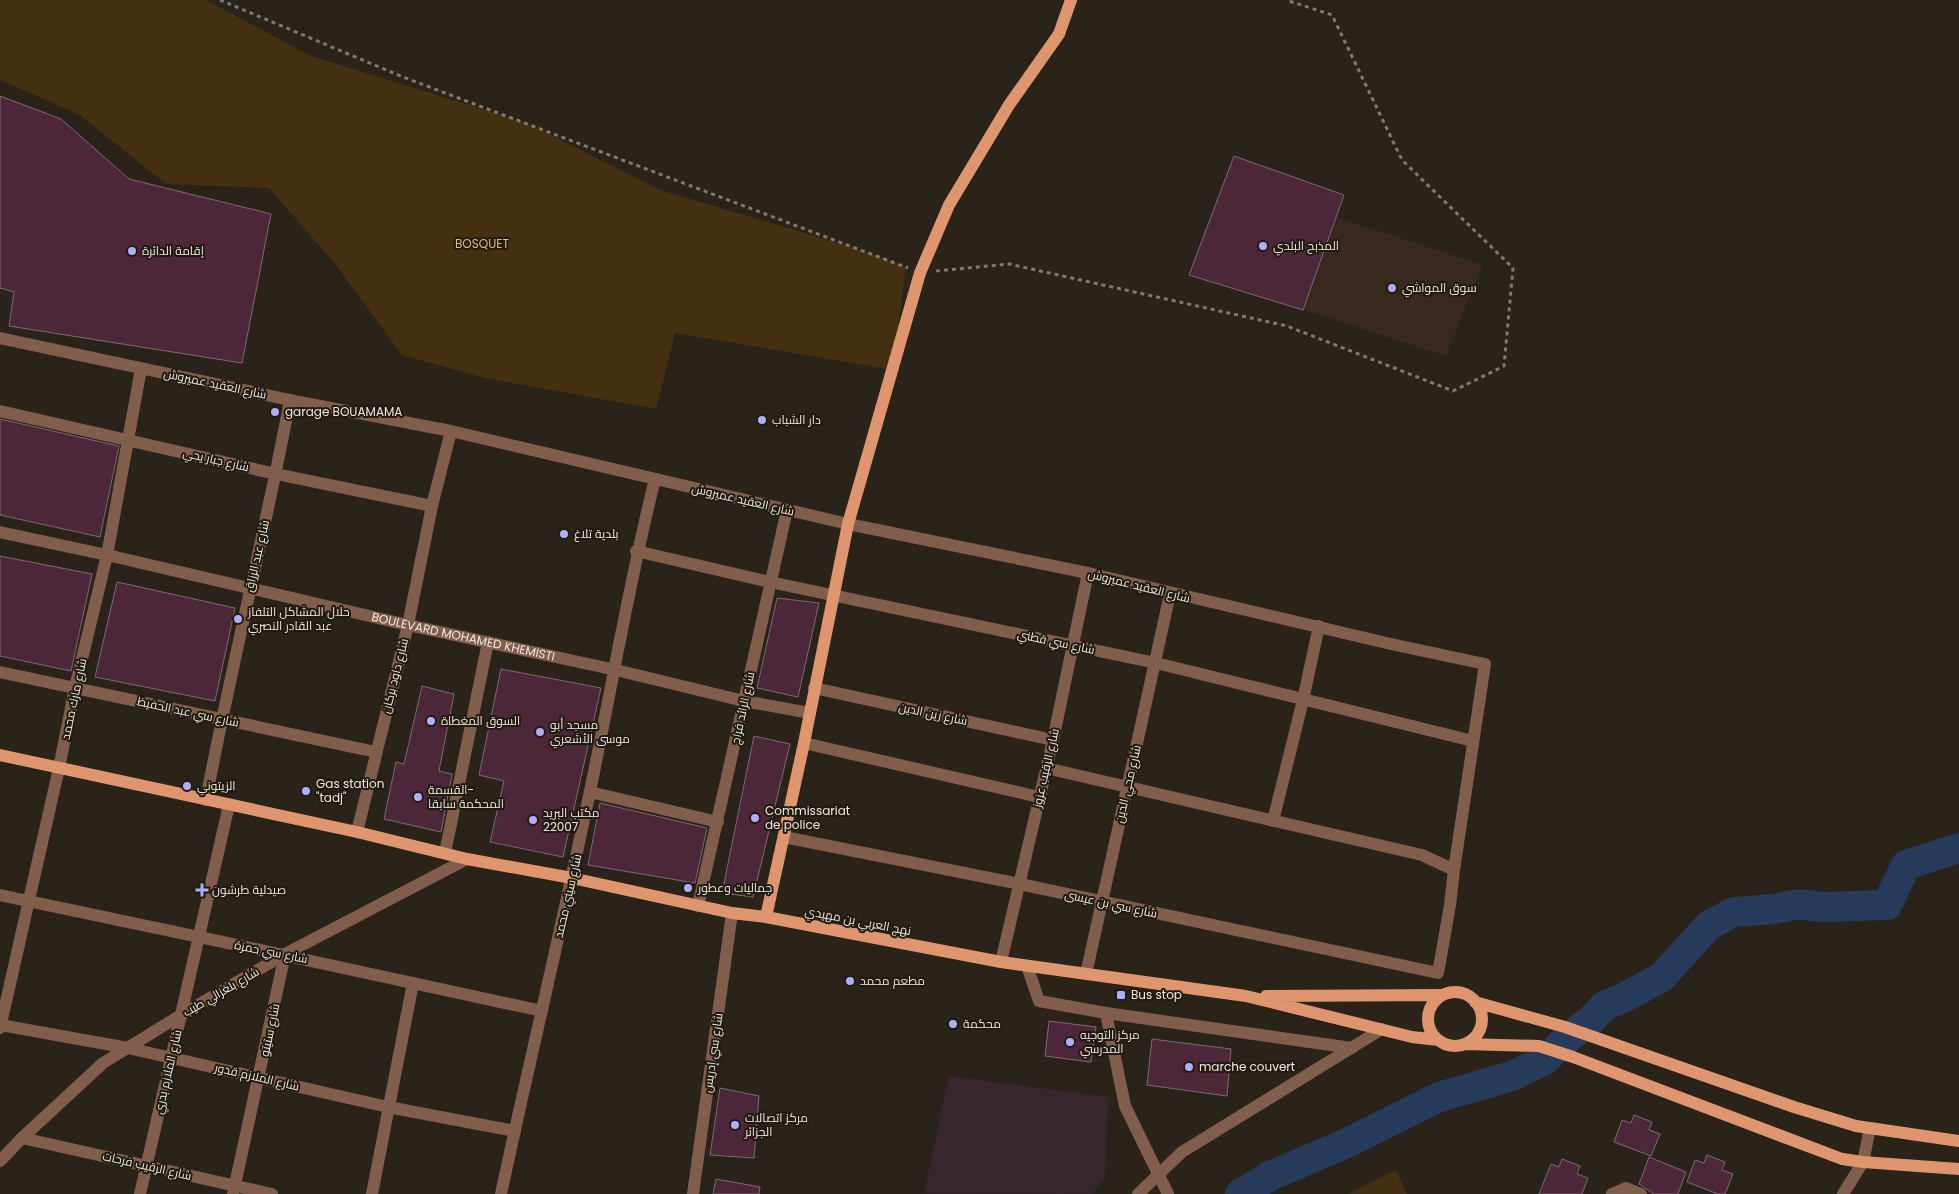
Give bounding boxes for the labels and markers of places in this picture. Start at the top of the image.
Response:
place label: المذبح البلدي [1273,237,1339,256]
marker: المذبح البلدي [1257,240,1269,252]
place label: إقامة الدائرة [142,242,204,259]
marker: إقامة الدائرة [126,245,138,257]
place label: سوق المواشي [1402,279,1477,298]
marker: سوق المواشي [1386,282,1398,294]
place label: garage BOUAMAMA [285,403,402,420]
marker: garage BOUAMAMA [269,406,281,418]
place label: دار الشباب [772,411,821,428]
marker: دار الشباب [756,414,768,426]
place label: بلدية تلاغ [574,525,619,542]
marker: بلدية تلاغ [558,528,570,540]
place label: حلال المشاكل التلفاز عبد القادر النصري [247,603,350,636]
marker: حلال المشاكل التلفاز عبد القادر النصري [232,613,244,625]
place label: السوق المغطاة [441,712,520,729]
marker: السوق المغطاة [425,715,437,727]
place label: مسجد أبو موسى الأشعري [550,716,630,749]
marker: مسجد أبو موسى الأشعري [534,726,546,738]
place label: Gas station "tadj" [316,775,384,806]
place label: الزيتوني [197,777,236,796]
marker: الزيتوني [181,780,193,792]
place label: القسمة- المحكمة سابقا [428,781,504,812]
marker: Gas station "tadj" [300,785,312,797]
marker: القسمة- المحكمة سابقا [412,791,424,803]
place label: Commissariat de police [765,802,850,833]
place label: مكتب البريد 22007 [543,804,599,835]
marker: Commissariat de police [749,812,761,824]
marker: مكتب البريد 22007 [527,814,539,826]
place label: جماليات وعطور [697,879,772,896]
place label: صيدلية طرشون [212,881,286,898]
marker: جماليات وعطور [682,882,694,894]
marker: صيدلية طرشون [196,884,208,896]
place label: مطعم محمد [860,972,925,989]
marker: مطعم محمد [844,975,856,987]
place label: Bus stop [1131,986,1182,1003]
marker: Bus stop [1115,989,1127,1001]
place label: محكمة [963,1015,1001,1032]
marker: محكمة [947,1018,959,1030]
place label: مركز التوجيه المدرسي [1080,1026,1140,1059]
marker: مركز التوجيه المدرسي [1064,1036,1076,1048]
place label: marche couvert [1199,1058,1295,1075]
marker: marche couvert [1183,1061,1195,1073]
place label: مركز اتصالات الجزائر [744,1109,808,1140]
marker: مركز اتصالات الجزائر [729,1119,741,1131]

